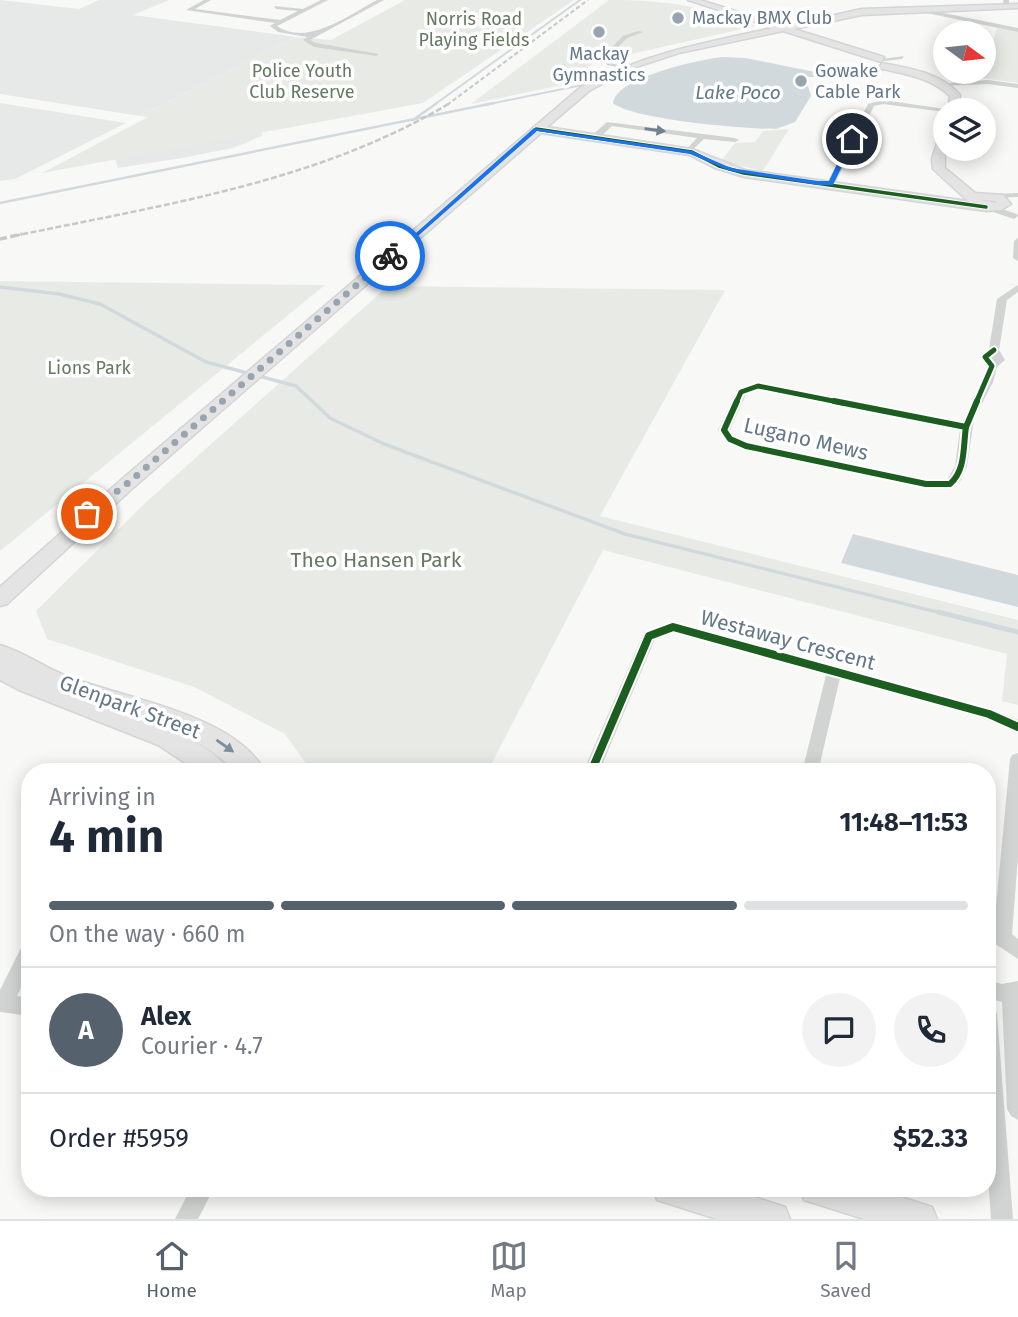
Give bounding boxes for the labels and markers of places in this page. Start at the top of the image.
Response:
place label: Mackay BMX Club [692,7,832,29]
marker: Mackay BMX Club [670,10,686,26]
marker: Mackay Gymnastics [591,24,607,40]
place label: Mackay Gymnastics [553,43,645,86]
place label: Gowake Cable Park [815,60,901,103]
marker: Gowake Cable Park [793,73,809,89]
pin [822,109,882,169]
pin [57,484,117,544]

